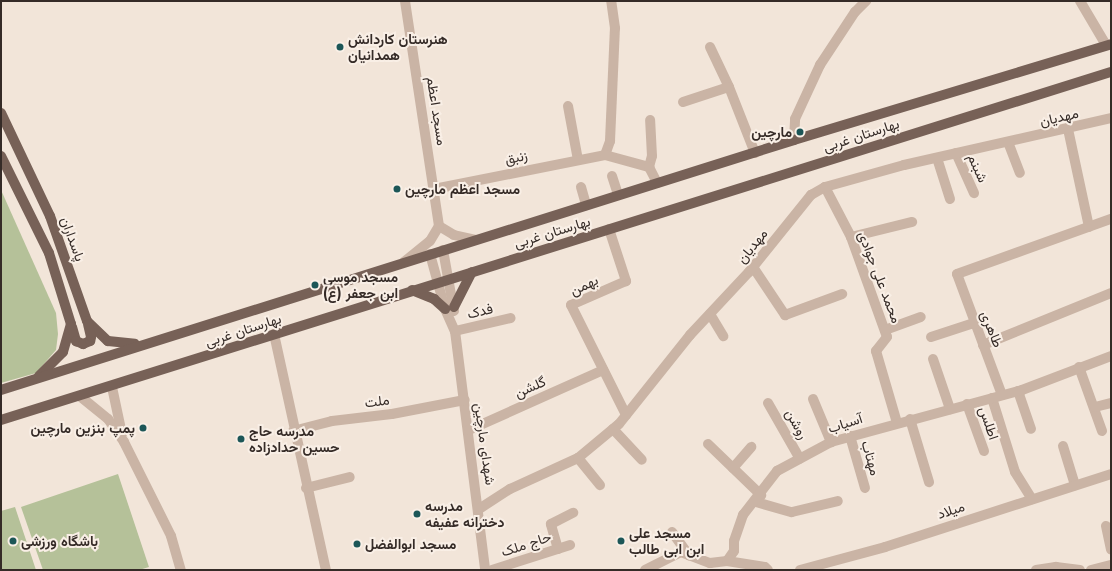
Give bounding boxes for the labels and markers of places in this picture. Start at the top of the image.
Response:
place label: هنرستان کاردانش همدانیان [348,31,448,64]
marker: هنرستان کاردانش همدانیان [335,42,345,52]
place label: مارچین [751,124,792,140]
marker: مارچین [795,127,805,137]
place label: مسجد اعظم مارچین [405,181,520,197]
marker: مسجد اعظم مارچین [392,184,402,194]
place label: مسجد موسی ابن جعفر (ع) [323,269,398,302]
marker: مسجد موسی ابن جعفر (ع) [310,280,320,290]
place label: پمپ بنزین مارچین [30,420,135,436]
marker: پمپ بنزین مارچین [138,423,148,433]
place label: مدرسه حاج حسین حدادزاده [249,423,340,456]
marker: مدرسه حاج حسین حدادزاده [236,434,246,444]
place label: مدرسه دخترانه عفیفه [425,498,504,530]
marker: مدرسه دخترانه عفیفه [412,509,422,519]
place label: مسجد علی ابن ابی طالب [629,525,704,558]
place label: باشگاه ورزشی [21,533,98,549]
marker: باشگاه ورزشی [8,536,18,546]
place label: مسجد ابوالفضل [365,536,456,552]
marker: مسجد علی ابن ابی طالب [616,536,626,546]
marker: مسجد ابوالفضل [352,539,362,549]

